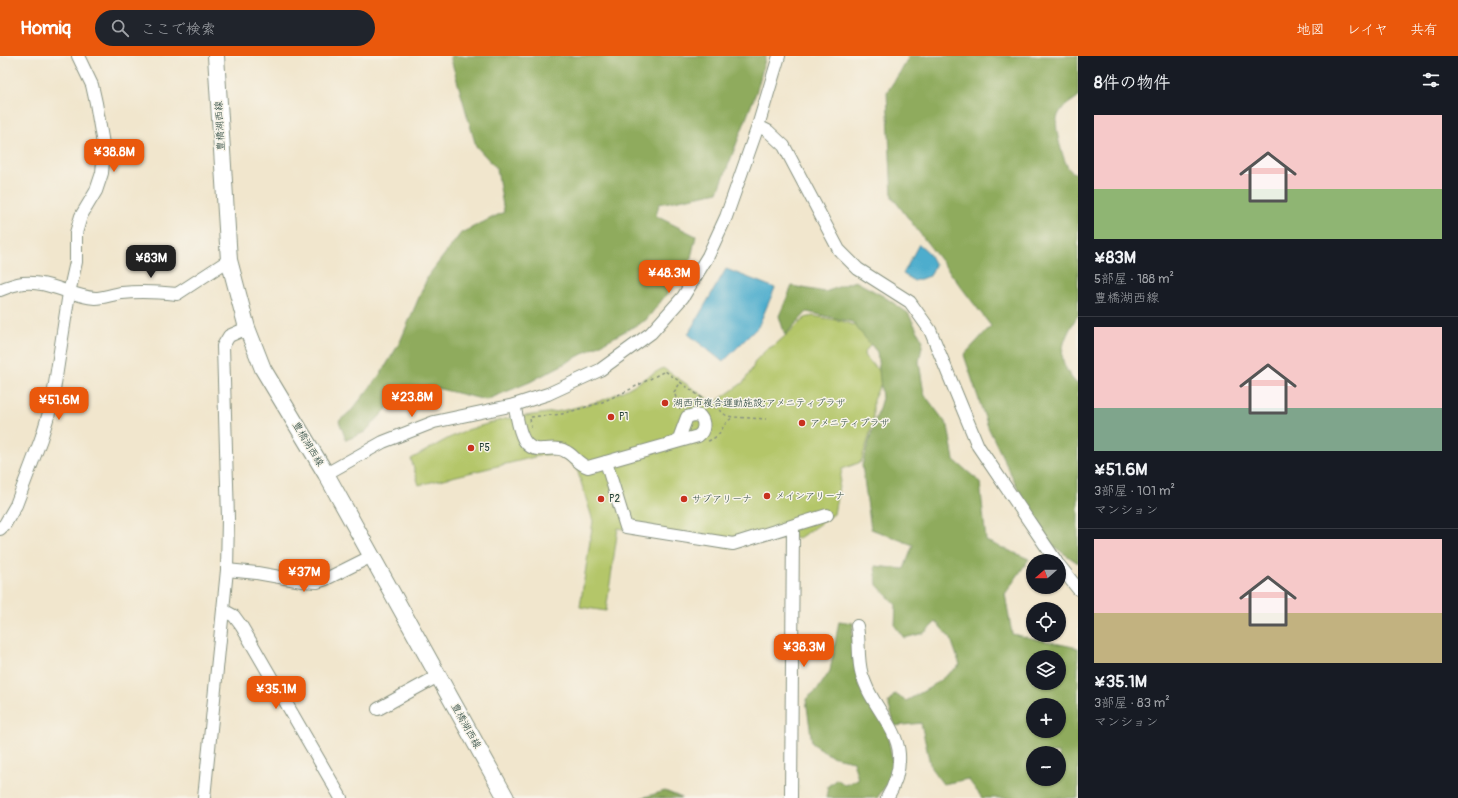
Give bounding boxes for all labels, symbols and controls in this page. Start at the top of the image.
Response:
search box [95,10,375,46]
text: Homiq [20,16,71,40]
icon: search [109,17,131,39]
text: ここで検索 [141,20,216,39]
text: 地図 [1297,21,1325,38]
text: レイヤ [1347,21,1388,38]
text: 共有 [1410,21,1438,38]
icon: filters [1420,69,1442,91]
text: 8件の物件 [1094,72,1171,93]
street label: 豊橋湖西線 [213,101,227,151]
pin: ¥38.8M [81,139,147,173]
icon: home [1232,141,1304,213]
text: ¥38.8M [93,144,135,160]
pin: ¥83M [127,245,175,279]
text: ¥83M [1094,247,1136,268]
text: ¥83M [135,250,167,266]
pin: ¥48.3M [636,260,702,294]
text: ¥48.3M [648,265,690,281]
text: 5部屋 · 188 m² [1094,271,1174,287]
text: 豊橋湖西線 [1094,290,1159,306]
icon: home [1232,353,1304,425]
pin: ¥23.8M [379,384,445,418]
pin: ¥51.6M [26,387,92,421]
text: ¥23.8M [391,389,433,405]
text: ¥51.6M [39,392,79,408]
place label: 湖西市複合運動施設;アメニティプラザ [673,397,845,409]
marker: 湖西市複合運動施設;アメニティプラザ [660,398,670,408]
place label: P1 [619,411,629,423]
marker: P1 [606,412,616,422]
place label: アメニティプラザ [810,417,890,429]
marker: アメニティプラザ [797,418,807,428]
street label: 豊橋湖西線 [290,419,326,469]
place label: P5 [479,442,490,454]
marker: P5 [466,443,476,453]
text: ¥51.6M [1094,459,1148,480]
text: 3部屋 · 101 m² [1094,483,1175,499]
place label: メインアリーナ [775,490,845,502]
marker: メインアリーナ [762,491,772,501]
place label: P2 [609,493,621,505]
place label: サブアリーナ [692,493,752,505]
marker: P2 [596,494,606,504]
marker: サブアリーナ [679,494,689,504]
text: マンション [1094,502,1158,518]
north arrow [1026,554,1066,594]
map controls [1026,554,1066,786]
pin: ¥37M [280,559,328,593]
text: ¥37M [288,564,320,580]
icon: home [1232,565,1304,637]
button: locate [1026,602,1066,642]
pin: ¥38.3M [771,634,837,668]
text: ¥38.3M [783,639,825,655]
button: layers [1026,650,1066,690]
text: ¥35.1M [1094,671,1147,692]
pin: ¥35.1M [243,676,309,710]
text: ¥35.1M [256,681,296,697]
text: 3部屋 · 83 m² [1094,695,1170,711]
button: + [1026,698,1066,738]
street label: 豊橋湖西線 [449,701,483,751]
text: マンション [1094,714,1158,730]
button: − [1026,746,1066,786]

